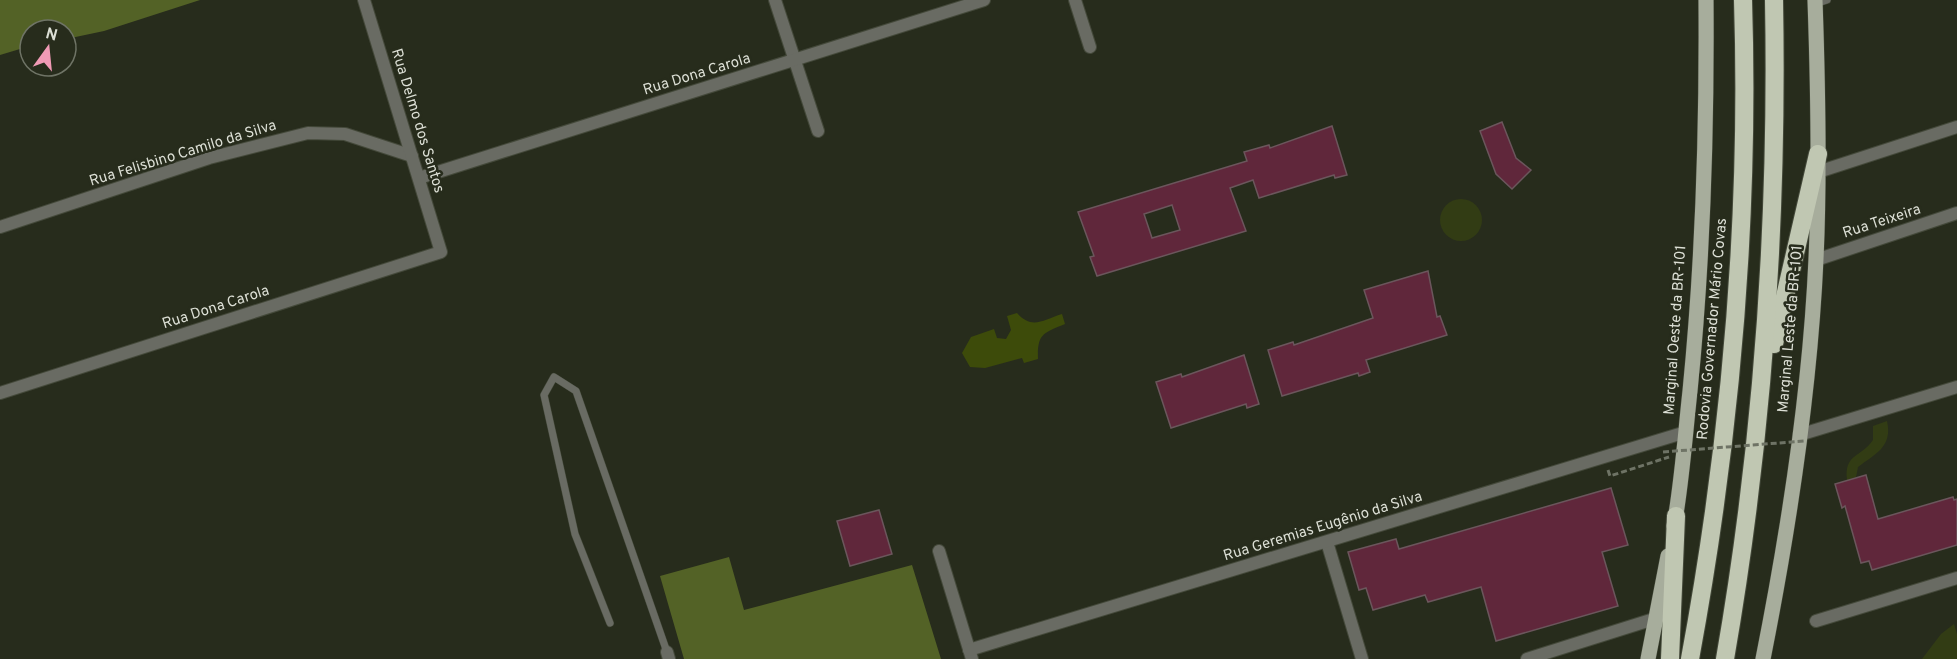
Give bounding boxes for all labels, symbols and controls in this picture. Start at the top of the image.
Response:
north arrow [18,18,78,78]
text: N [43,24,60,47]
street label: Rua Delmo dos Santos [386,47,448,195]
street label: Rua Dona Carola [641,50,753,100]
street label: Rua Felisbino Camilo da Silva [87,116,279,192]
street label: Rua Teixeira [1841,200,1923,244]
street label: Rodovia Governador Mário Covas [1694,217,1732,441]
street label: Marginal Oeste da BR-101 [1661,244,1691,416]
street label: Marginal Leste da BR-101 [1774,245,1808,413]
street label: Rua Dona Carola [160,282,272,334]
street label: Rua Geremias Eugênio da Silva [1221,488,1425,566]

